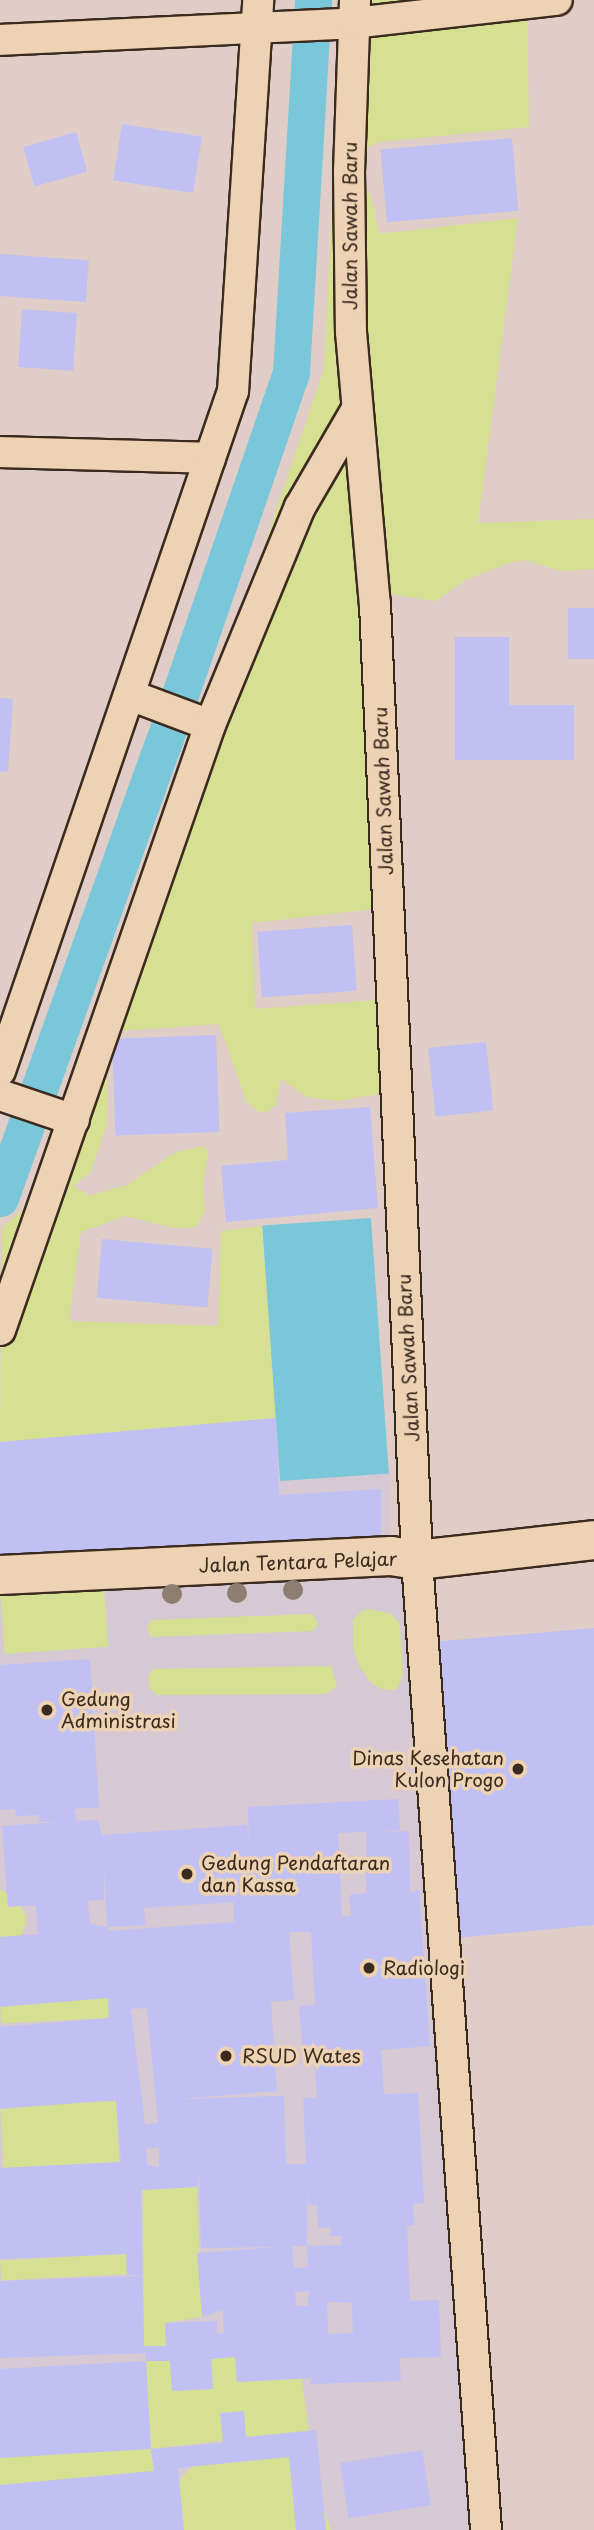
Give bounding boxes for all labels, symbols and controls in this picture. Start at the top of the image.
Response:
street label: Jalan Sawah Baru [339,142,361,310]
street label: Jalan Sawah Baru [369,706,397,876]
street label: Jalan Sawah Baru [392,1273,424,1443]
street label: Jalan Tentara Pelajar [199,1547,397,1577]
place label: Gedung Administrasi [61,1688,176,1732]
marker: Gedung Administrasi [39,1702,55,1718]
place label: Dinas Kesehatan Kulon Progo [352,1747,504,1791]
marker: Dinas Kesehatan Kulon Progo [510,1761,526,1777]
place label: Gedung Pendaftaran dan Kassa [201,1852,390,1896]
marker: Gedung Pendaftaran dan Kassa [179,1866,195,1882]
place label: Radiologi [383,1957,465,1979]
marker: Radiologi [361,1960,377,1976]
place label: RSUD Wates [242,2045,359,2067]
marker: RSUD Wates [216,2046,236,2066]

